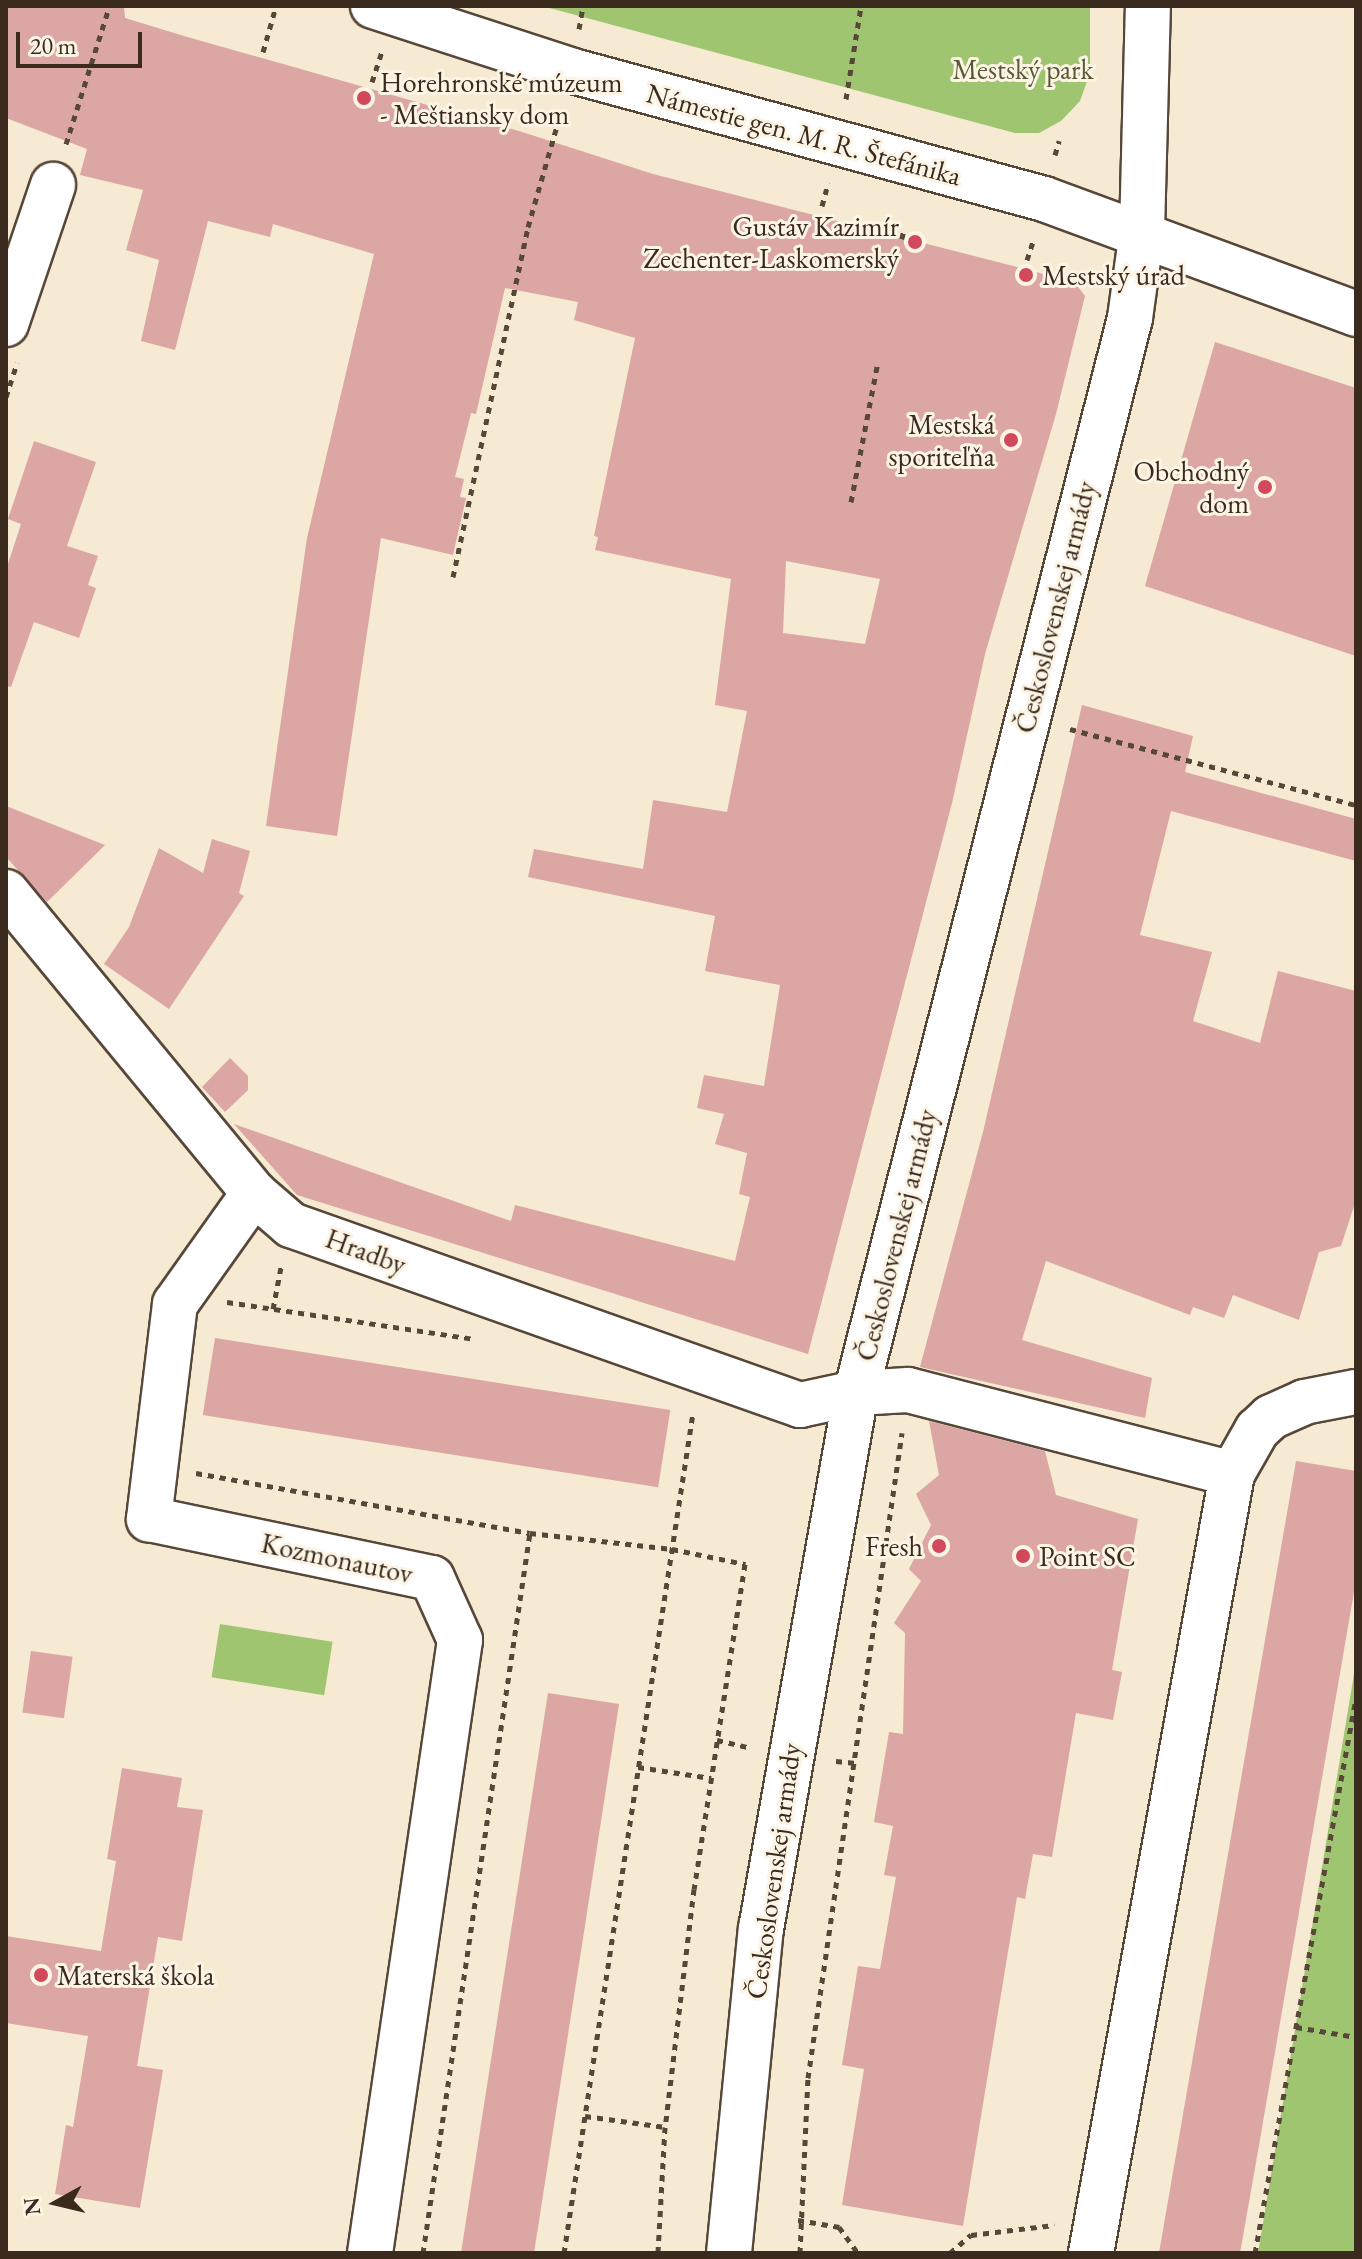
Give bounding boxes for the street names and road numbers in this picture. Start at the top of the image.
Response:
street label: Námestie gen. M. R. Štefánika [643,76,965,192]
street label: Československej armády [1007,478,1103,736]
street label: Československej armády [848,1106,944,1364]
street label: Hradby [321,1221,411,1281]
street label: Kozmonautov [258,1526,416,1590]
street label: Československej armády [738,1741,808,2001]

